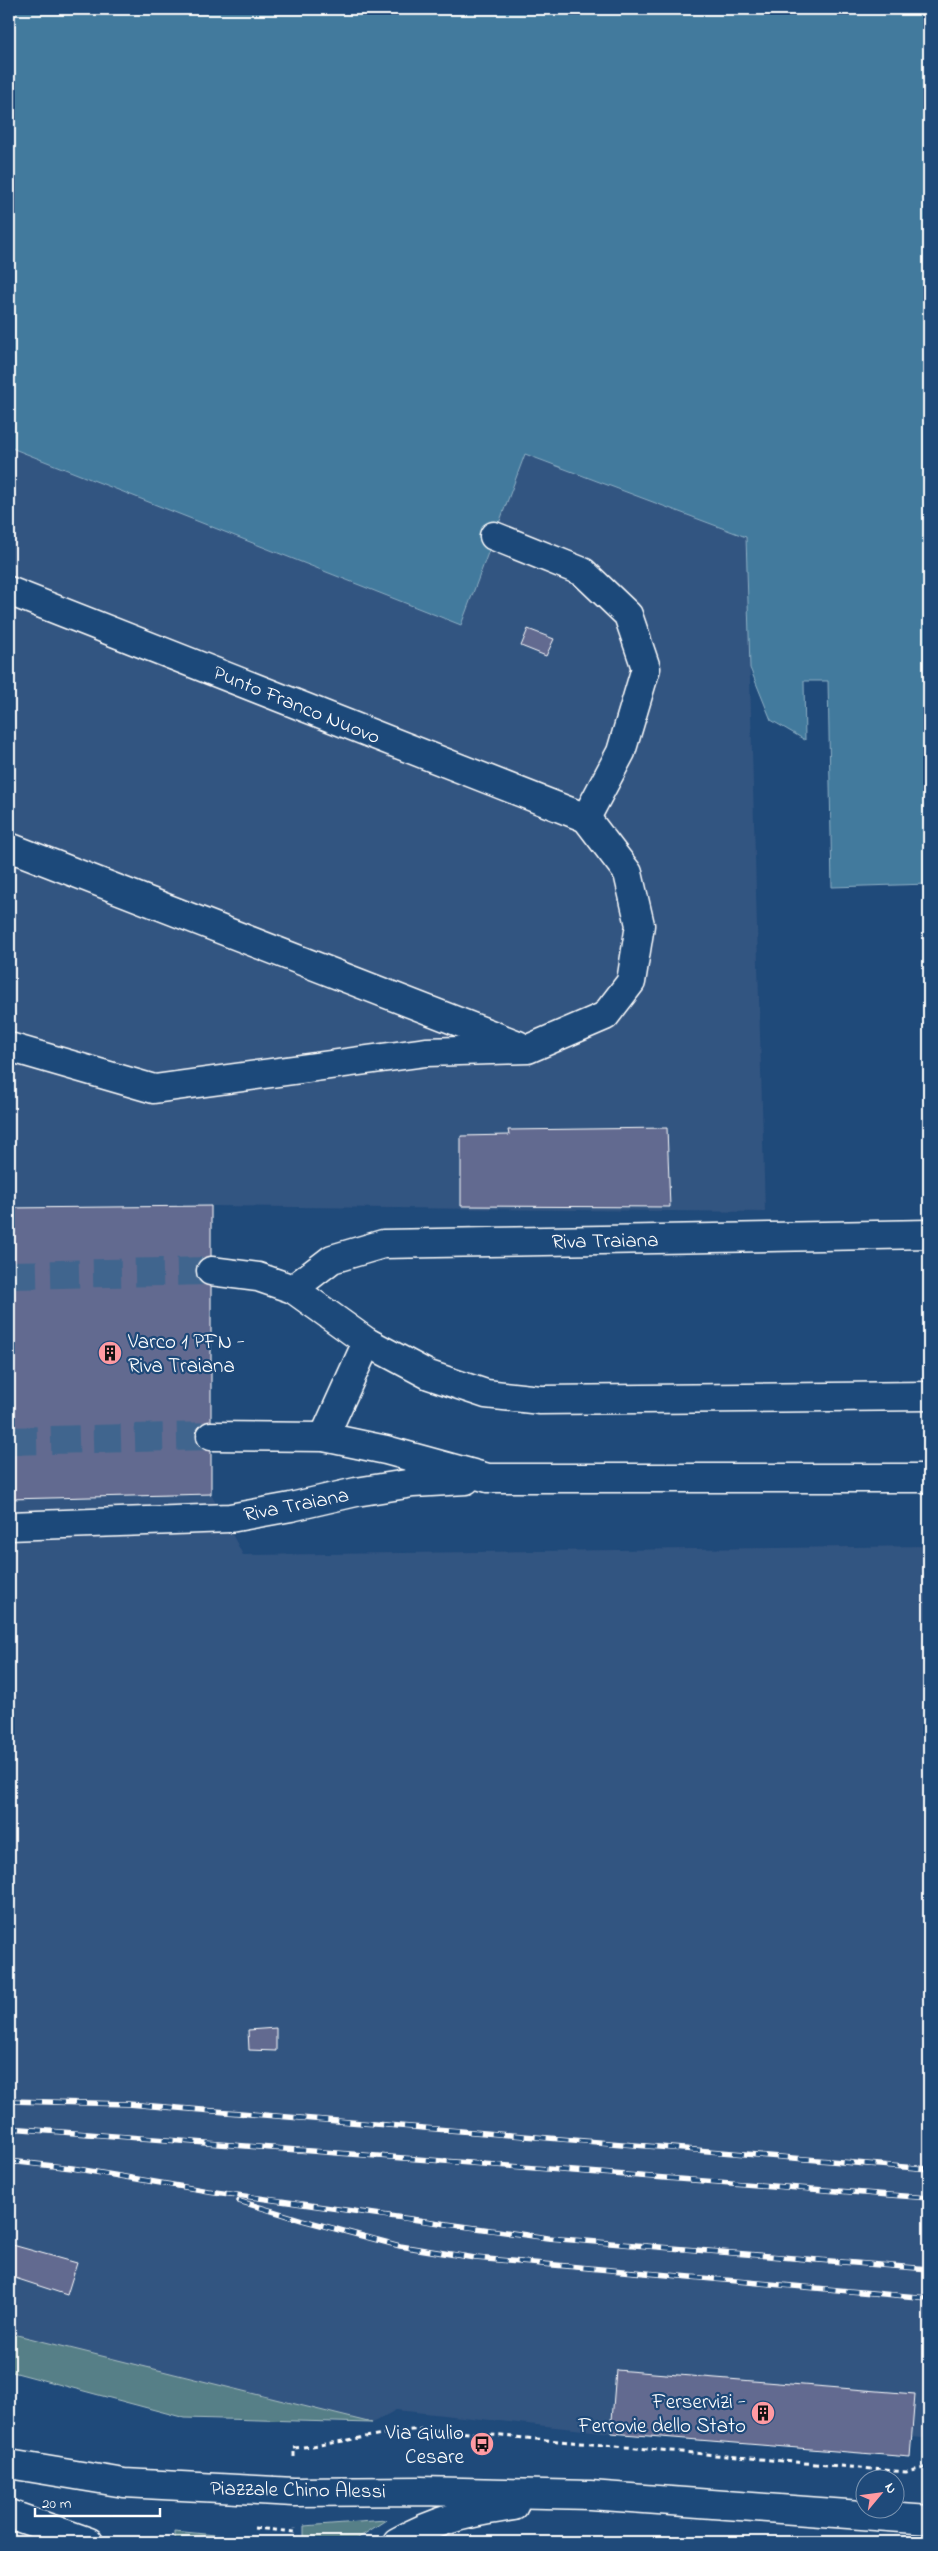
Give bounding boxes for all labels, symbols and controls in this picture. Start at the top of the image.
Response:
street label: Punto Franco Nuovo [208,659,385,753]
street label: Riva Traiana [551,1226,659,1258]
place label: Varco 1 PFN - Riva Traiana [127,1328,245,1382]
building icon: Varco 1 PFN - Riva Traiana [97,1340,123,1366]
street label: Riva Traiana [241,1481,352,1531]
place label: Ferservizi - Ferrovie dello Stato [577,2388,746,2442]
building icon: Ferservizi - Ferrovie dello Stato [750,2400,776,2426]
place label: Via Giulio Cesare [385,2419,465,2473]
bus stop icon: Via Giulio Cesare [469,2431,495,2457]
north arrow [856,2468,906,2518]
street label: Piazzale Chino Alessi [210,2474,386,2508]
text: N [879,2479,902,2498]
scale bar [35,2486,160,2518]
text: 20 m [42,2493,72,2515]

